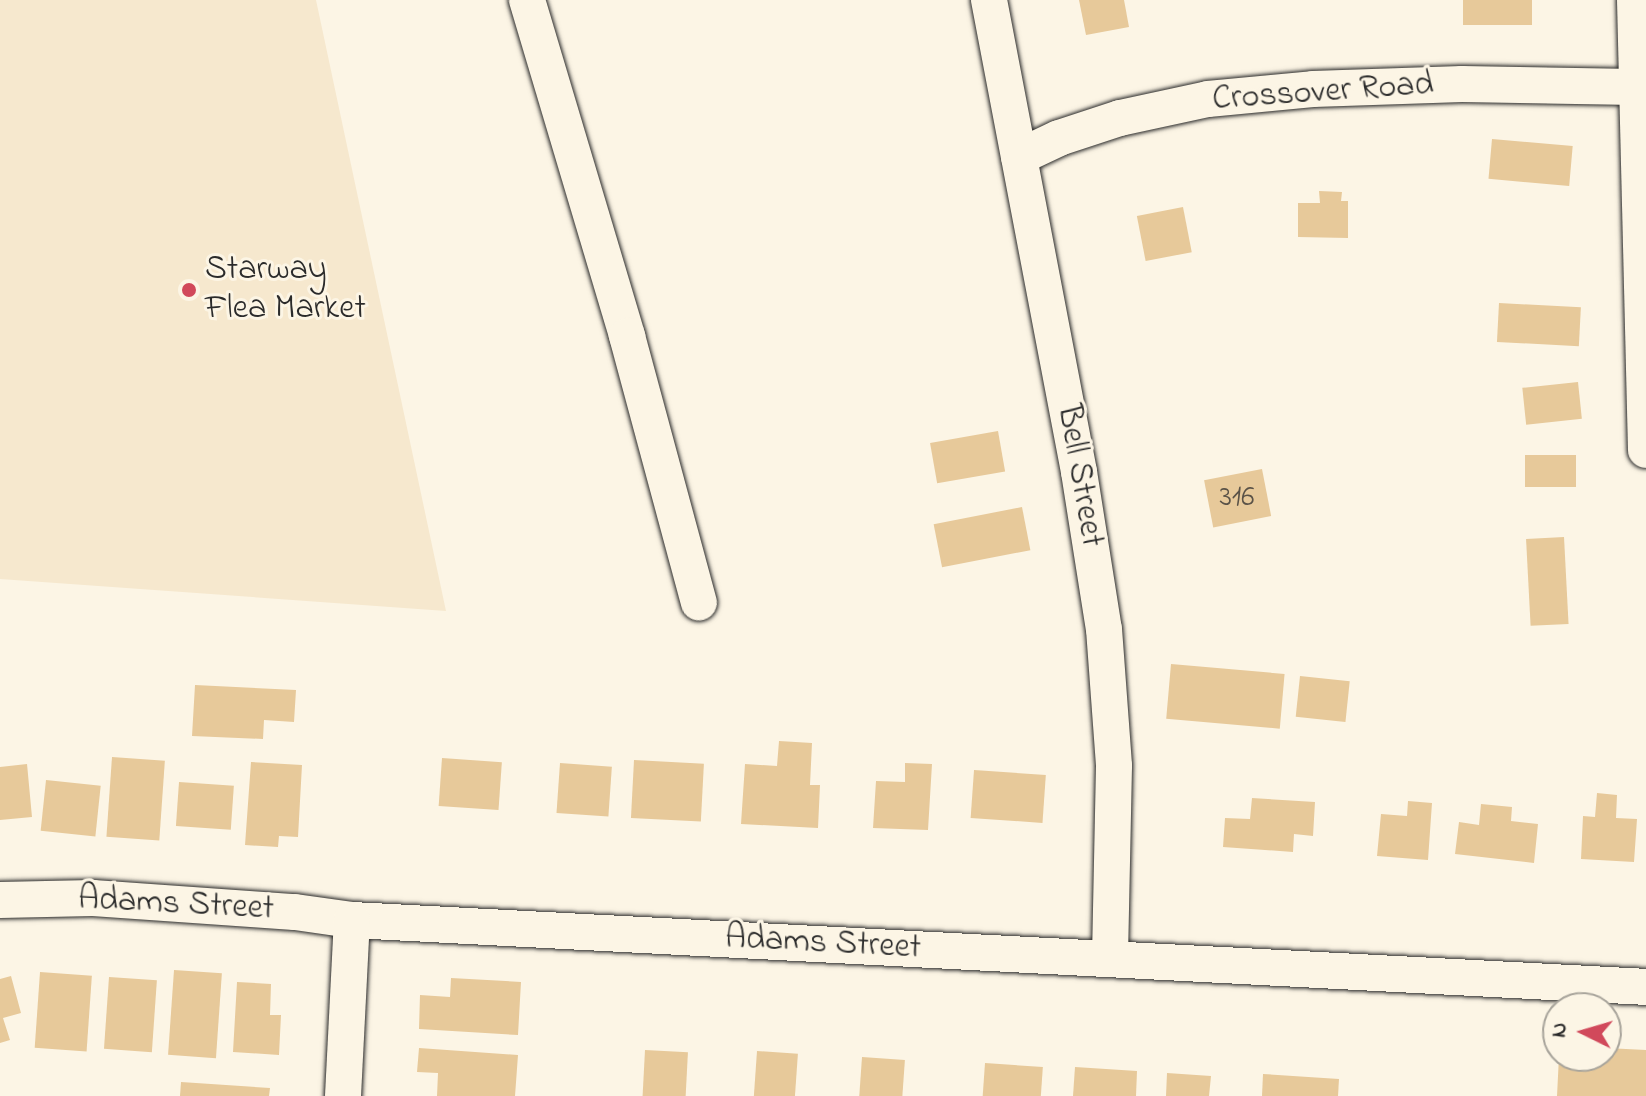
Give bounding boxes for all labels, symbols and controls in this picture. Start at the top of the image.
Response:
street label: Crossover Road [1211,65,1435,121]
place label: Starway Flea Market [205,250,366,330]
marker: Starway Flea Market [180,281,198,299]
street label: Bell Street [1046,402,1112,550]
house number: 316 [1219,480,1255,516]
street label: Adams Street [77,879,275,931]
street label: Adams Street [724,918,922,970]
north arrow [1542,992,1622,1072]
text: N [1543,1021,1577,1039]

